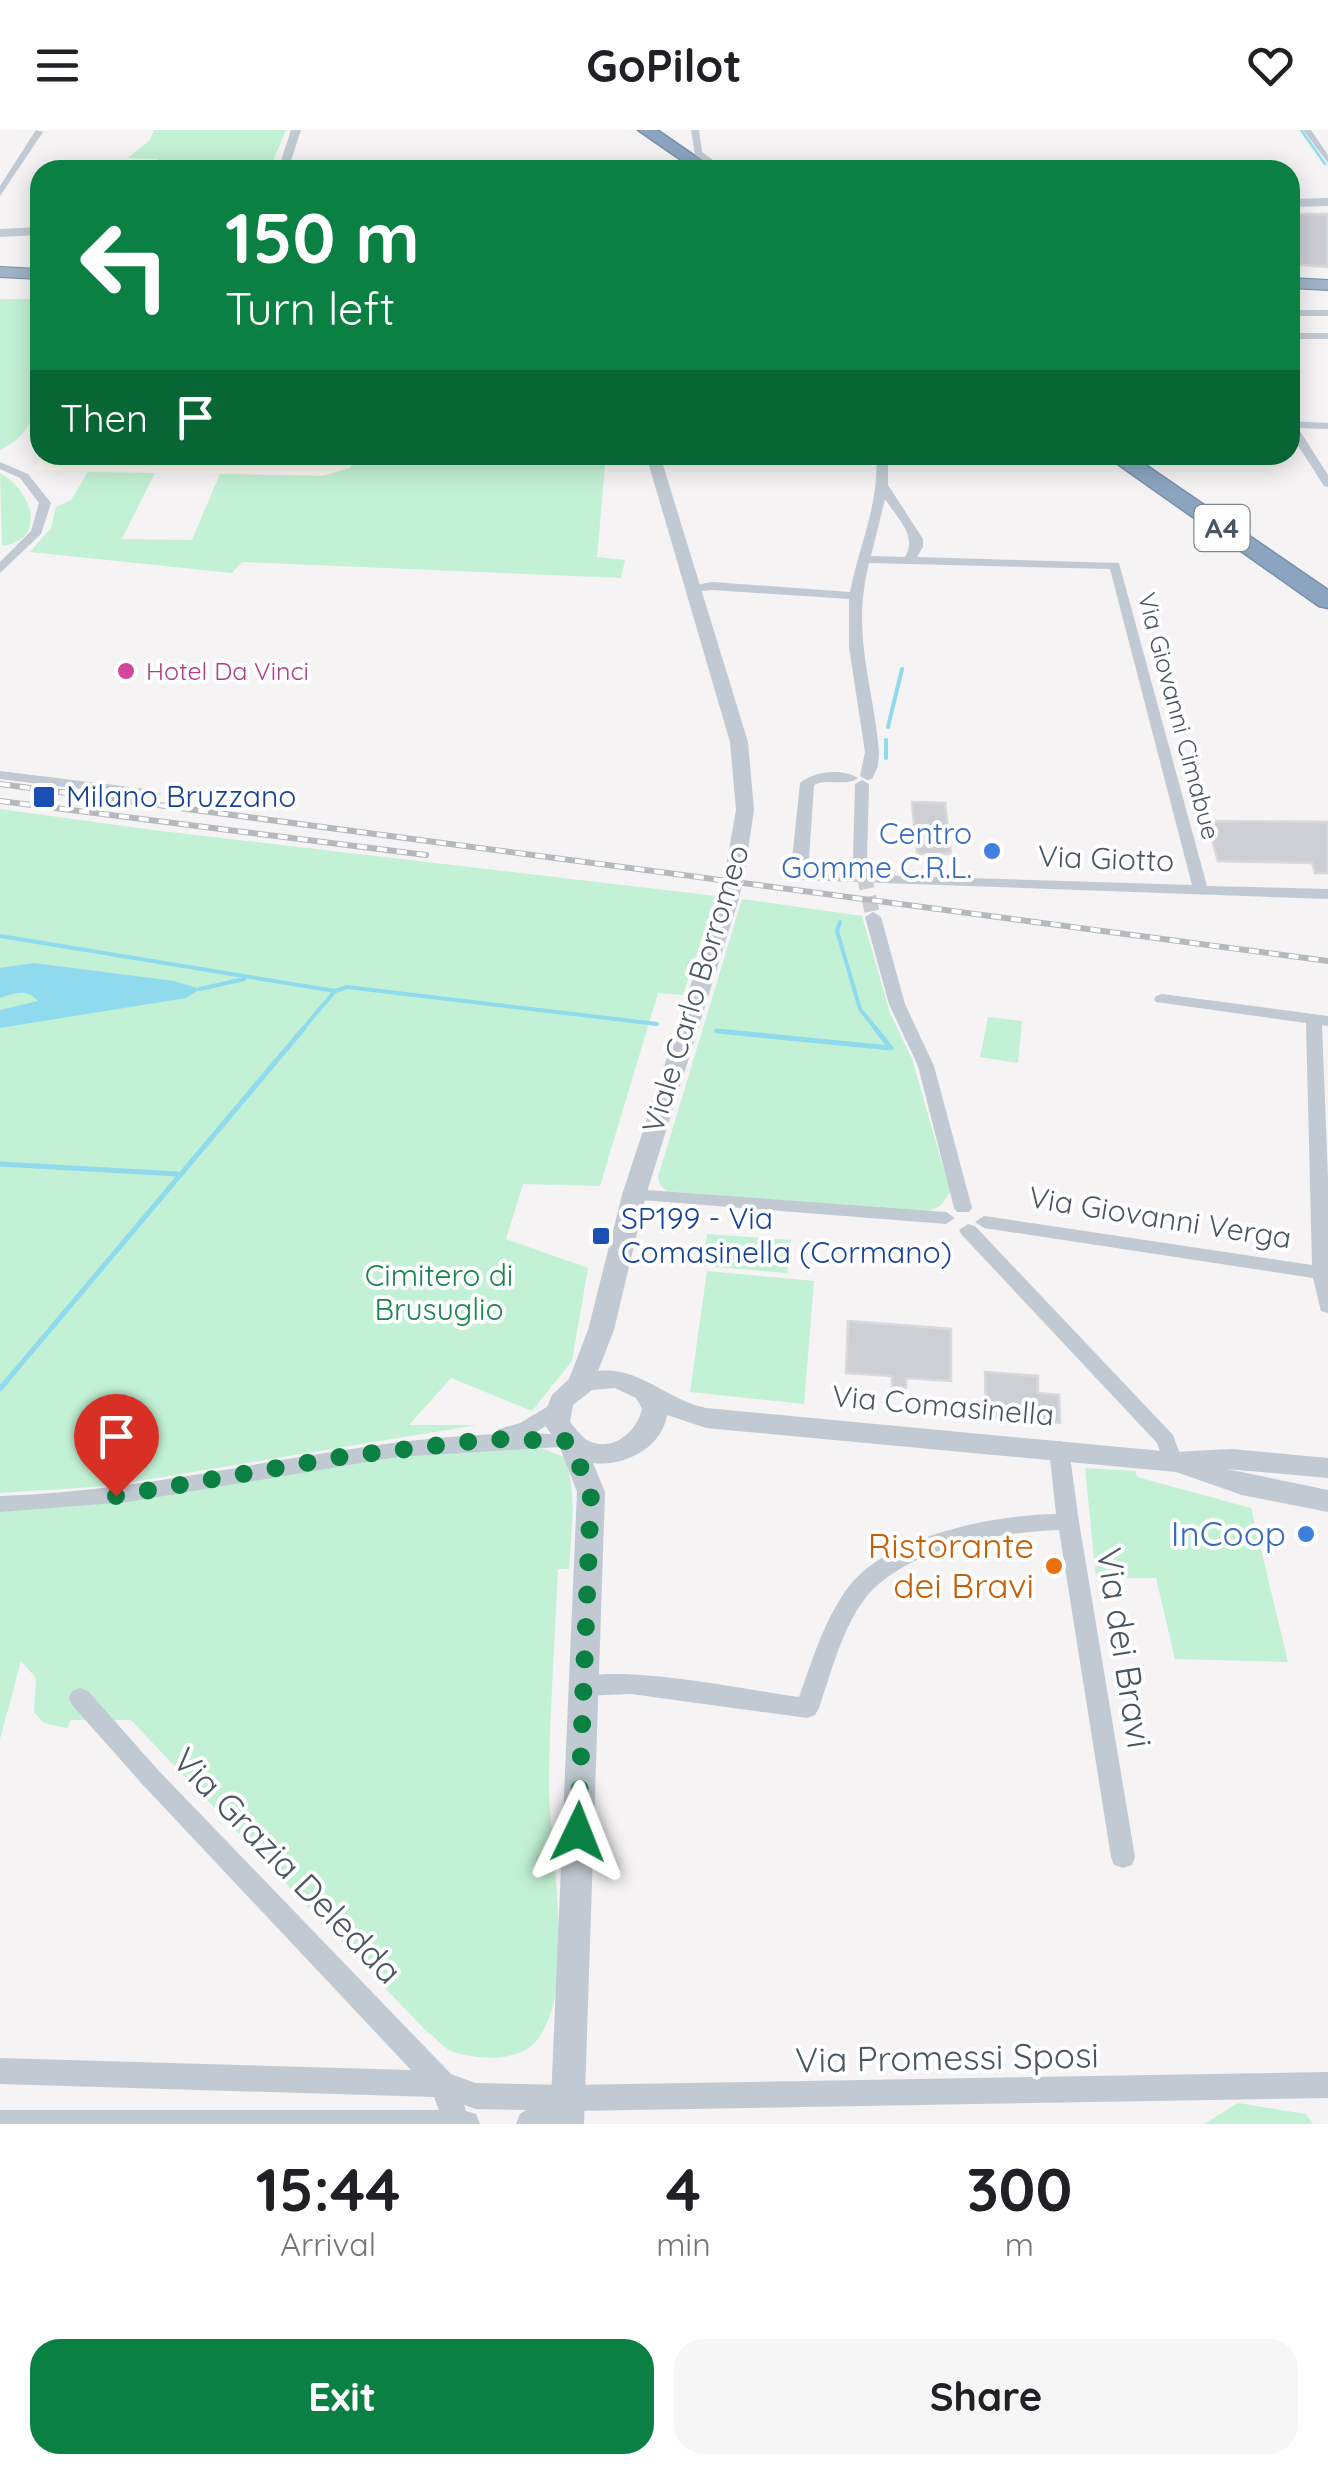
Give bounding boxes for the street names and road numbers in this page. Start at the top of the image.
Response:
road number: A4 [1194,505,1250,551]
street label: Via Giovanni Cimabue [1132,589,1227,843]
street label: Via Giotto [1037,837,1175,879]
street label: Viale Carlo Borromeo [633,840,757,1137]
street label: Via Giovanni Verga [1026,1177,1294,1257]
street label: Via Comasinella [830,1376,1056,1434]
street label: Via dei Bravi [1087,1545,1163,1751]
street label: Via Grazia Deledda [164,1738,412,1993]
street label: Via Promessi Sposi [795,2032,1099,2082]

